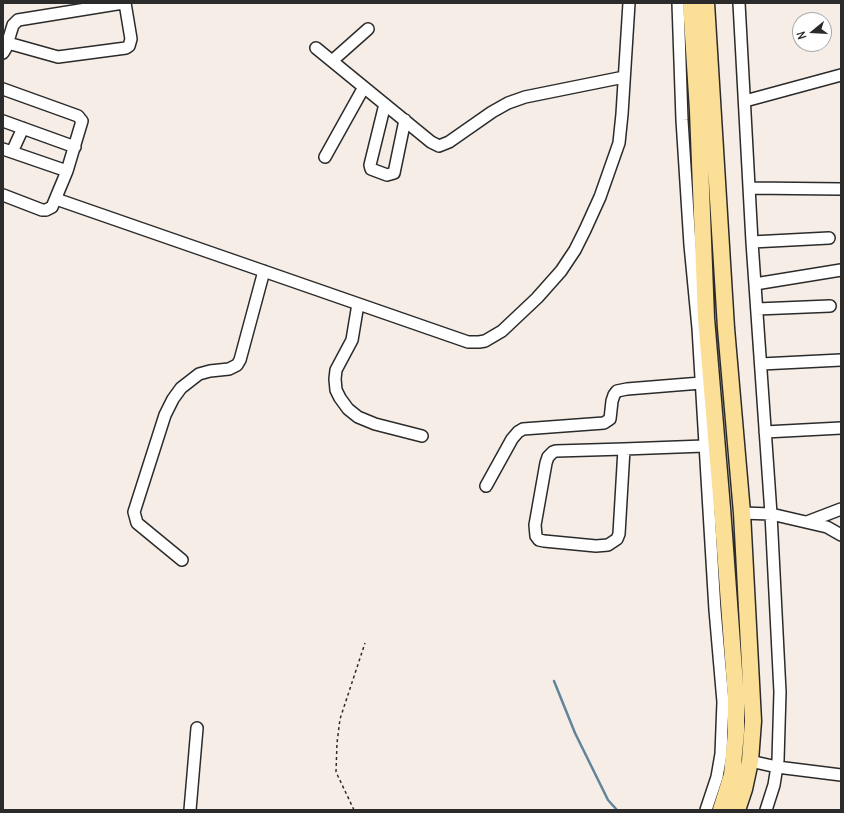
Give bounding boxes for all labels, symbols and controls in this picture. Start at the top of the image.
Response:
north arrow [792,12,832,52]
text: N [794,30,809,41]

